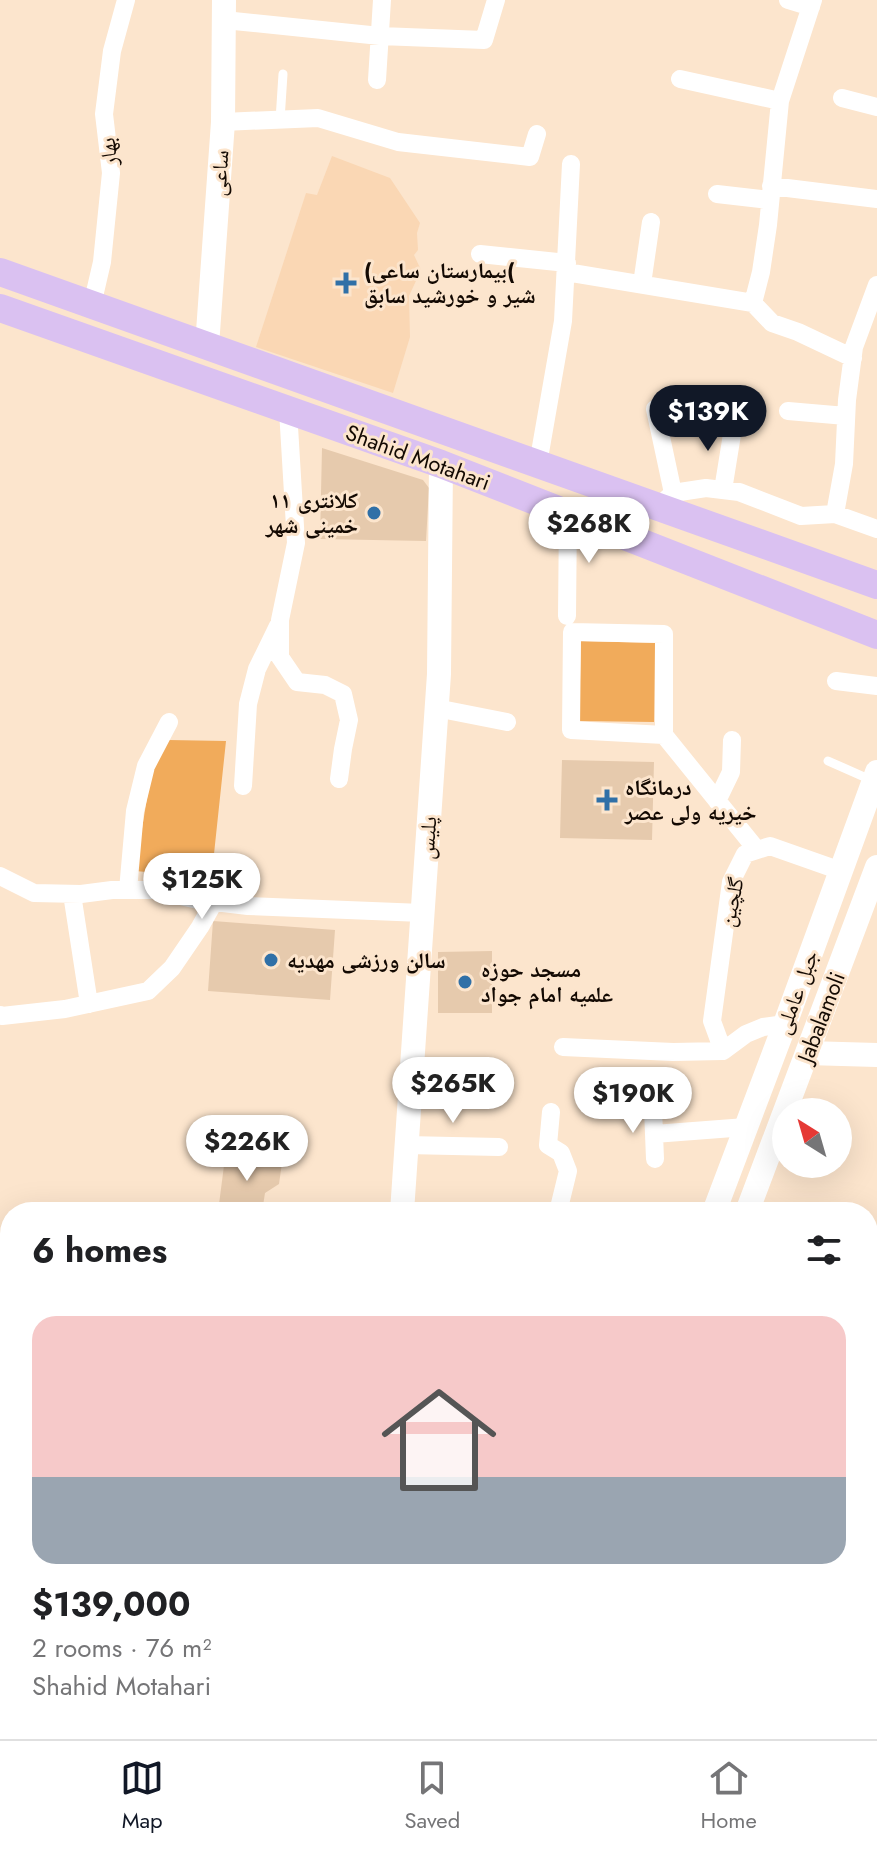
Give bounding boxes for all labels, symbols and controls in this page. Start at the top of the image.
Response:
street label: بهار [91,136,126,169]
street label: ساعی [201,149,237,197]
place label: (بیمارستان ساعی( شیر و خورشید سابق [364,254,536,311]
marker: (بیمارستان ساعی( شیر و خورشید سابق [335,272,357,294]
pin: $139K [652,385,764,453]
text: $139K [667,392,749,430]
street label: Shahid Motahari [341,416,495,498]
place label: کلانتری ۱۱ خمینی شهر [265,484,358,541]
pin: $268K [533,497,645,565]
marker: کلانتری ۱۱ خمینی شهر [365,504,383,522]
text: $268K [546,504,632,542]
place label: درمانگاه خیریه ولی عصر [624,771,756,828]
marker: درمانگاه خیریه ولی عصر [596,789,618,811]
street label: پلیس [410,815,444,861]
pin: $125K [146,853,258,921]
text: $125K [161,860,243,898]
street label: گلچین [710,874,752,930]
place label: سالن ورزشی مهدیه [287,944,446,976]
street label: جبل عاملی [766,946,826,1038]
marker: سالن ورزشی مهدیه [262,951,280,969]
place label: مسجد حوزه علمیه امام جواد [481,953,613,1010]
street label: Jabalamoli [788,967,853,1070]
marker: مسجد حوزه علمیه امام جواد [456,973,474,991]
pin: $265K [397,1057,509,1125]
text: $265K [410,1064,496,1102]
pin: $190K [577,1067,689,1135]
text: $190K [592,1074,674,1112]
north arrow [772,1098,852,1178]
map controls [772,1098,852,1178]
pin: $226K [191,1115,303,1183]
text: $226K [204,1122,290,1160]
text: 6 homes [32,1226,167,1275]
icon: filters [802,1228,846,1272]
icon: home [367,1368,511,1512]
text: $139,000 [32,1580,190,1629]
text: 2 rooms · 76 m² [32,1629,211,1667]
text: Shahid Motahari [32,1667,211,1705]
tab: Map [120,1756,164,1836]
tab: Saved [404,1756,460,1836]
tab: Home [701,1756,757,1836]

